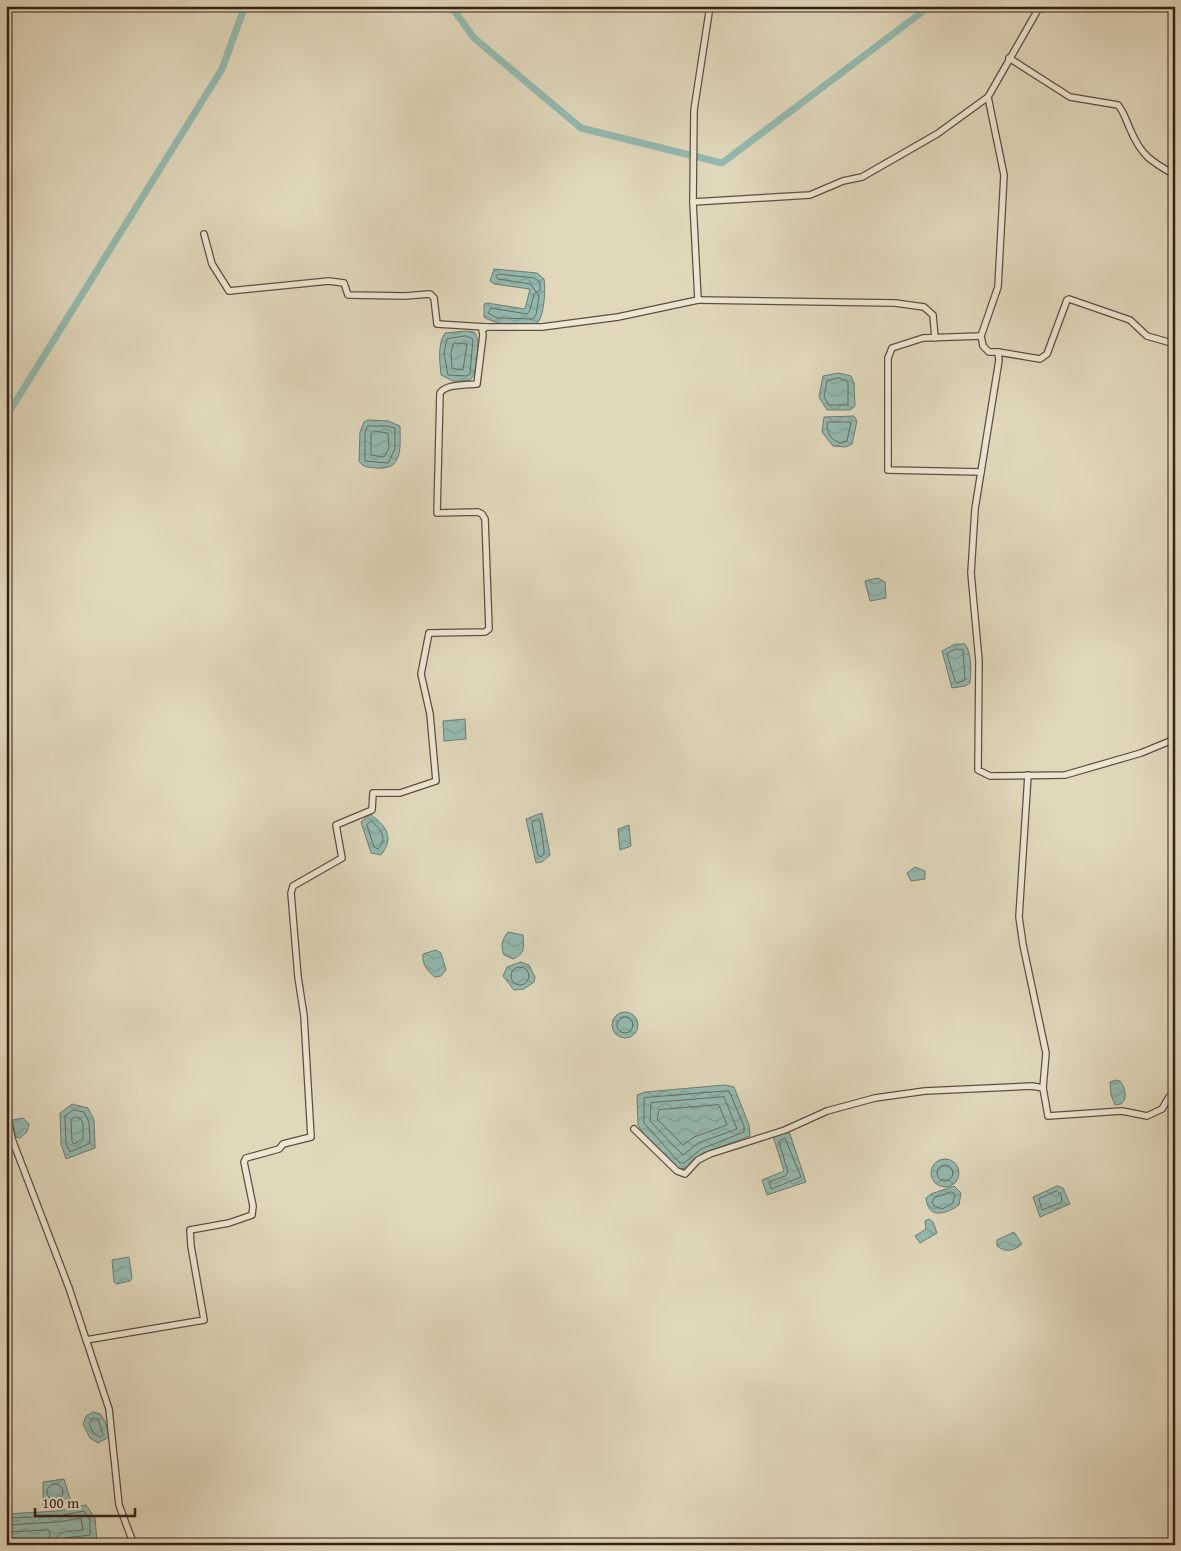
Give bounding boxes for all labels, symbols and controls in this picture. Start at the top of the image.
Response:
scale bar [35,1486,135,1518]
text: 100 m [42,1492,80,1513]

